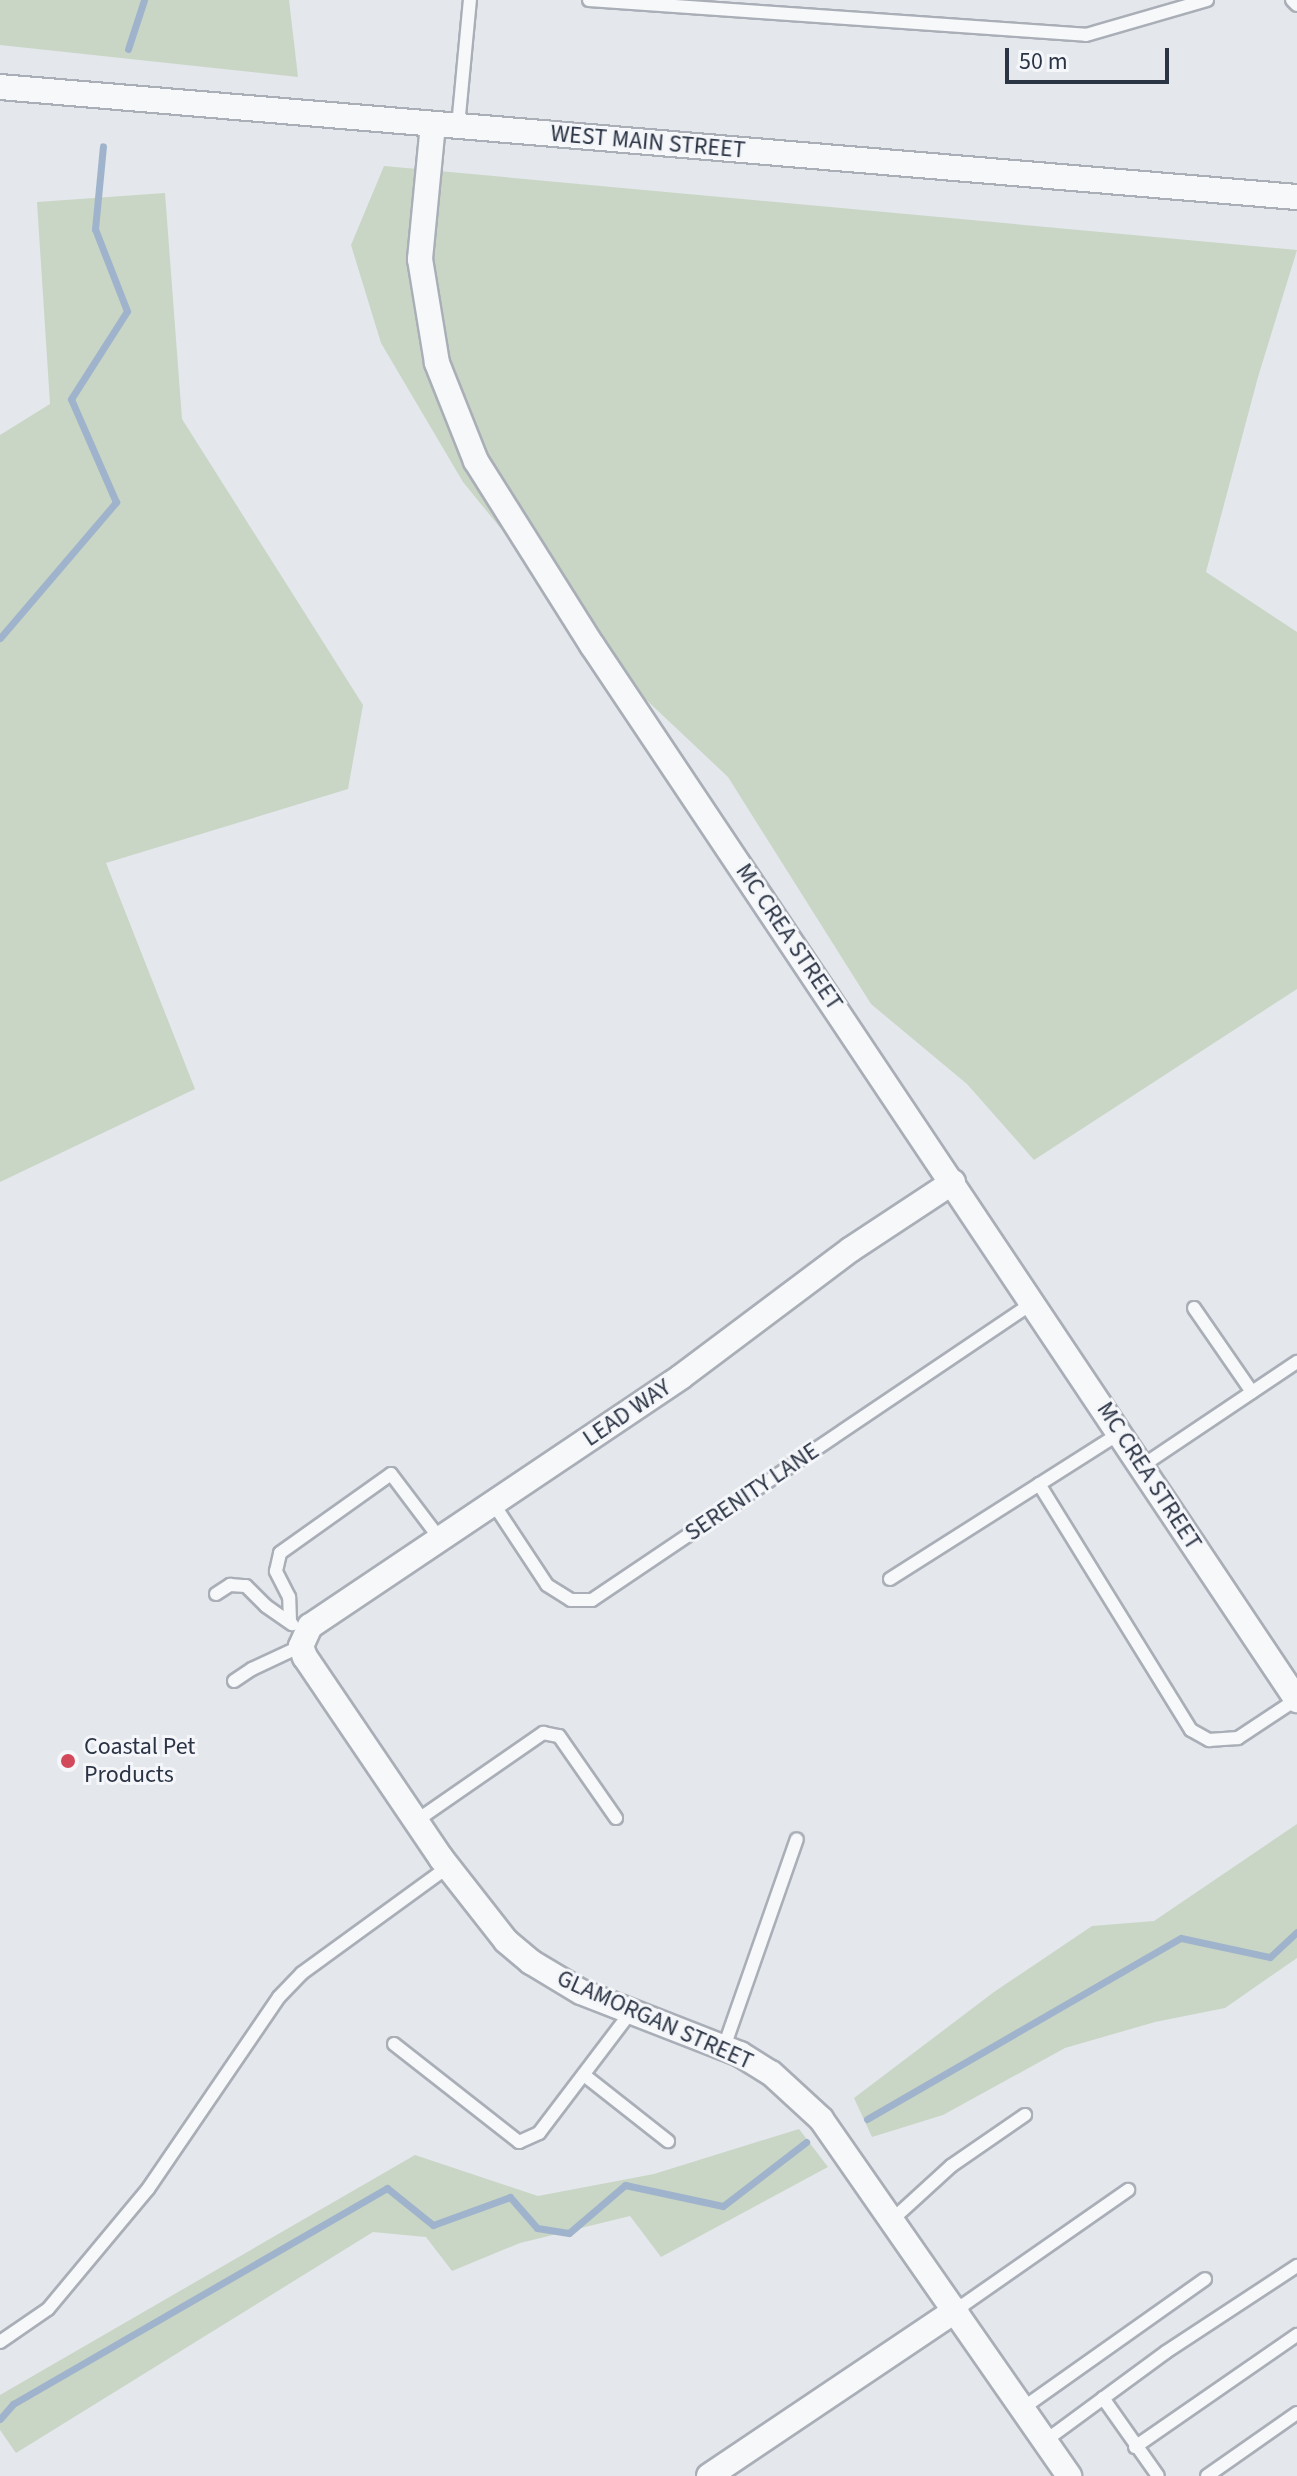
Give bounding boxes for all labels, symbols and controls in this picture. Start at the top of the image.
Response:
scale bar [1009,32,1173,82]
text: 50 m [1019,44,1068,79]
street label: WEST MAIN STREET [549,119,747,165]
street label: MC CREA STREET [729,858,849,1016]
street label: LEAD WAY [578,1373,676,1453]
street label: MC CREA STREET [1090,1397,1208,1555]
street label: SERENITY LANE [680,1437,824,1547]
place label: Coastal Pet Products [84,1733,195,1789]
marker: Coastal Pet Products [59,1752,77,1770]
street label: GLAMORGAN STREET [552,1964,758,2076]

